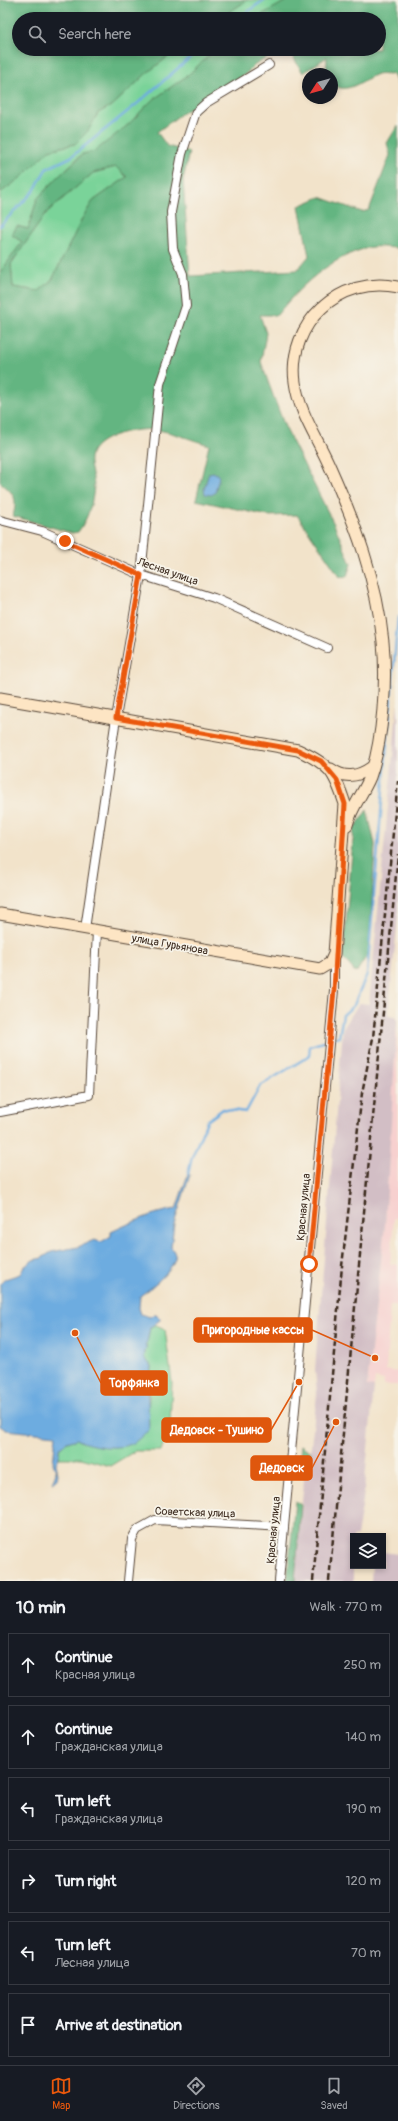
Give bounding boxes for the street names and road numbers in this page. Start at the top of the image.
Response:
street label: Лесная улица [135,555,200,588]
street label: улица Гурьянова [130,931,209,958]
street label: Красная улица [294,1173,313,1241]
street label: Красная улица [264,1496,283,1564]
street label: Советская улица [155,1505,235,1520]

